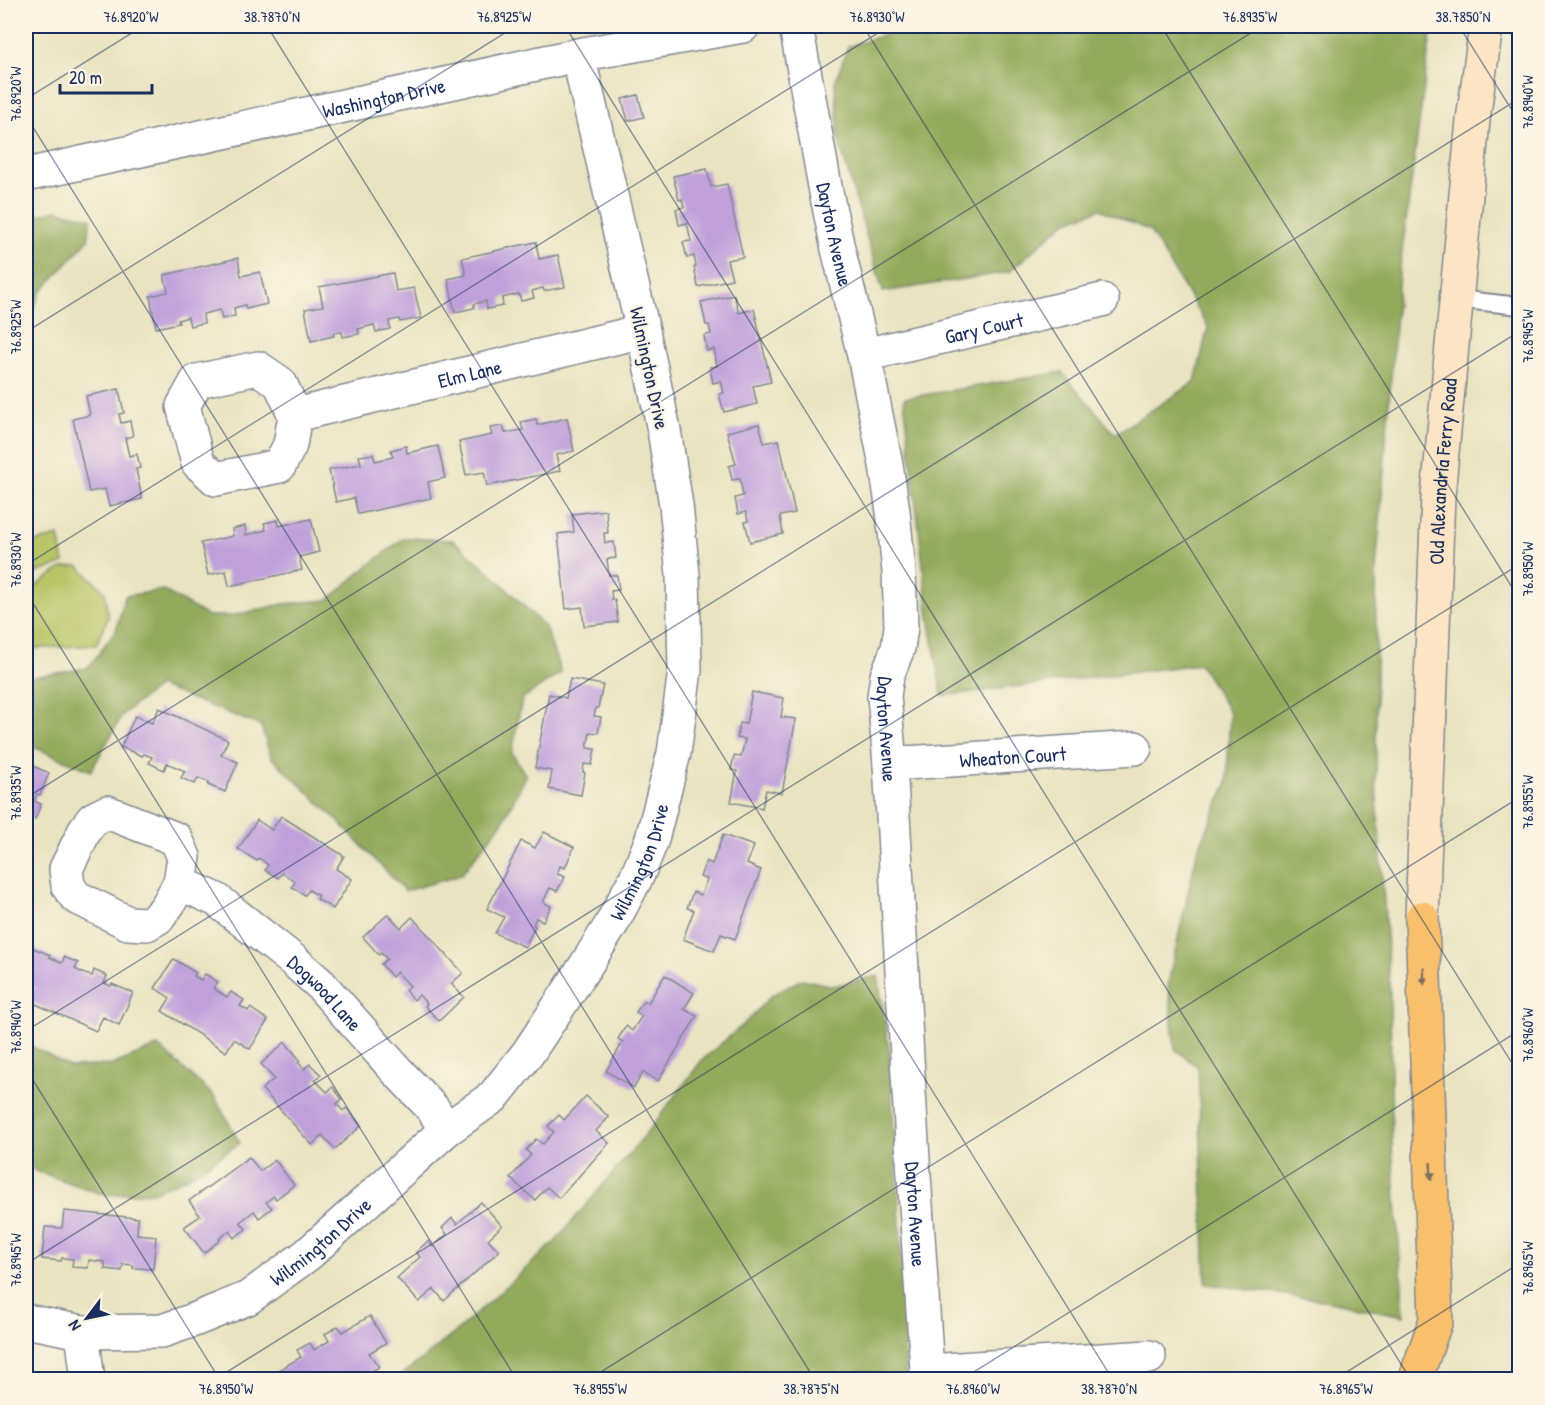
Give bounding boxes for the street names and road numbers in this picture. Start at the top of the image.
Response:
street label: Washington Drive [320,71,448,124]
street label: Dayton Avenue [811,180,860,289]
street label: Wilmington Drive [624,304,676,432]
street label: Gary Court [942,305,1027,349]
street label: Elm Lane [435,352,504,394]
street label: Old Alexandria Ferry Road [1422,377,1462,565]
street label: Dayton Avenue [870,675,905,782]
street label: Wheaton Court [959,739,1068,773]
street label: Wilmington Drive [603,800,674,925]
street label: Dogwood Lane [282,948,369,1036]
street label: Dayton Avenue [900,1161,934,1268]
street label: Wilmington Drive [264,1191,376,1292]

